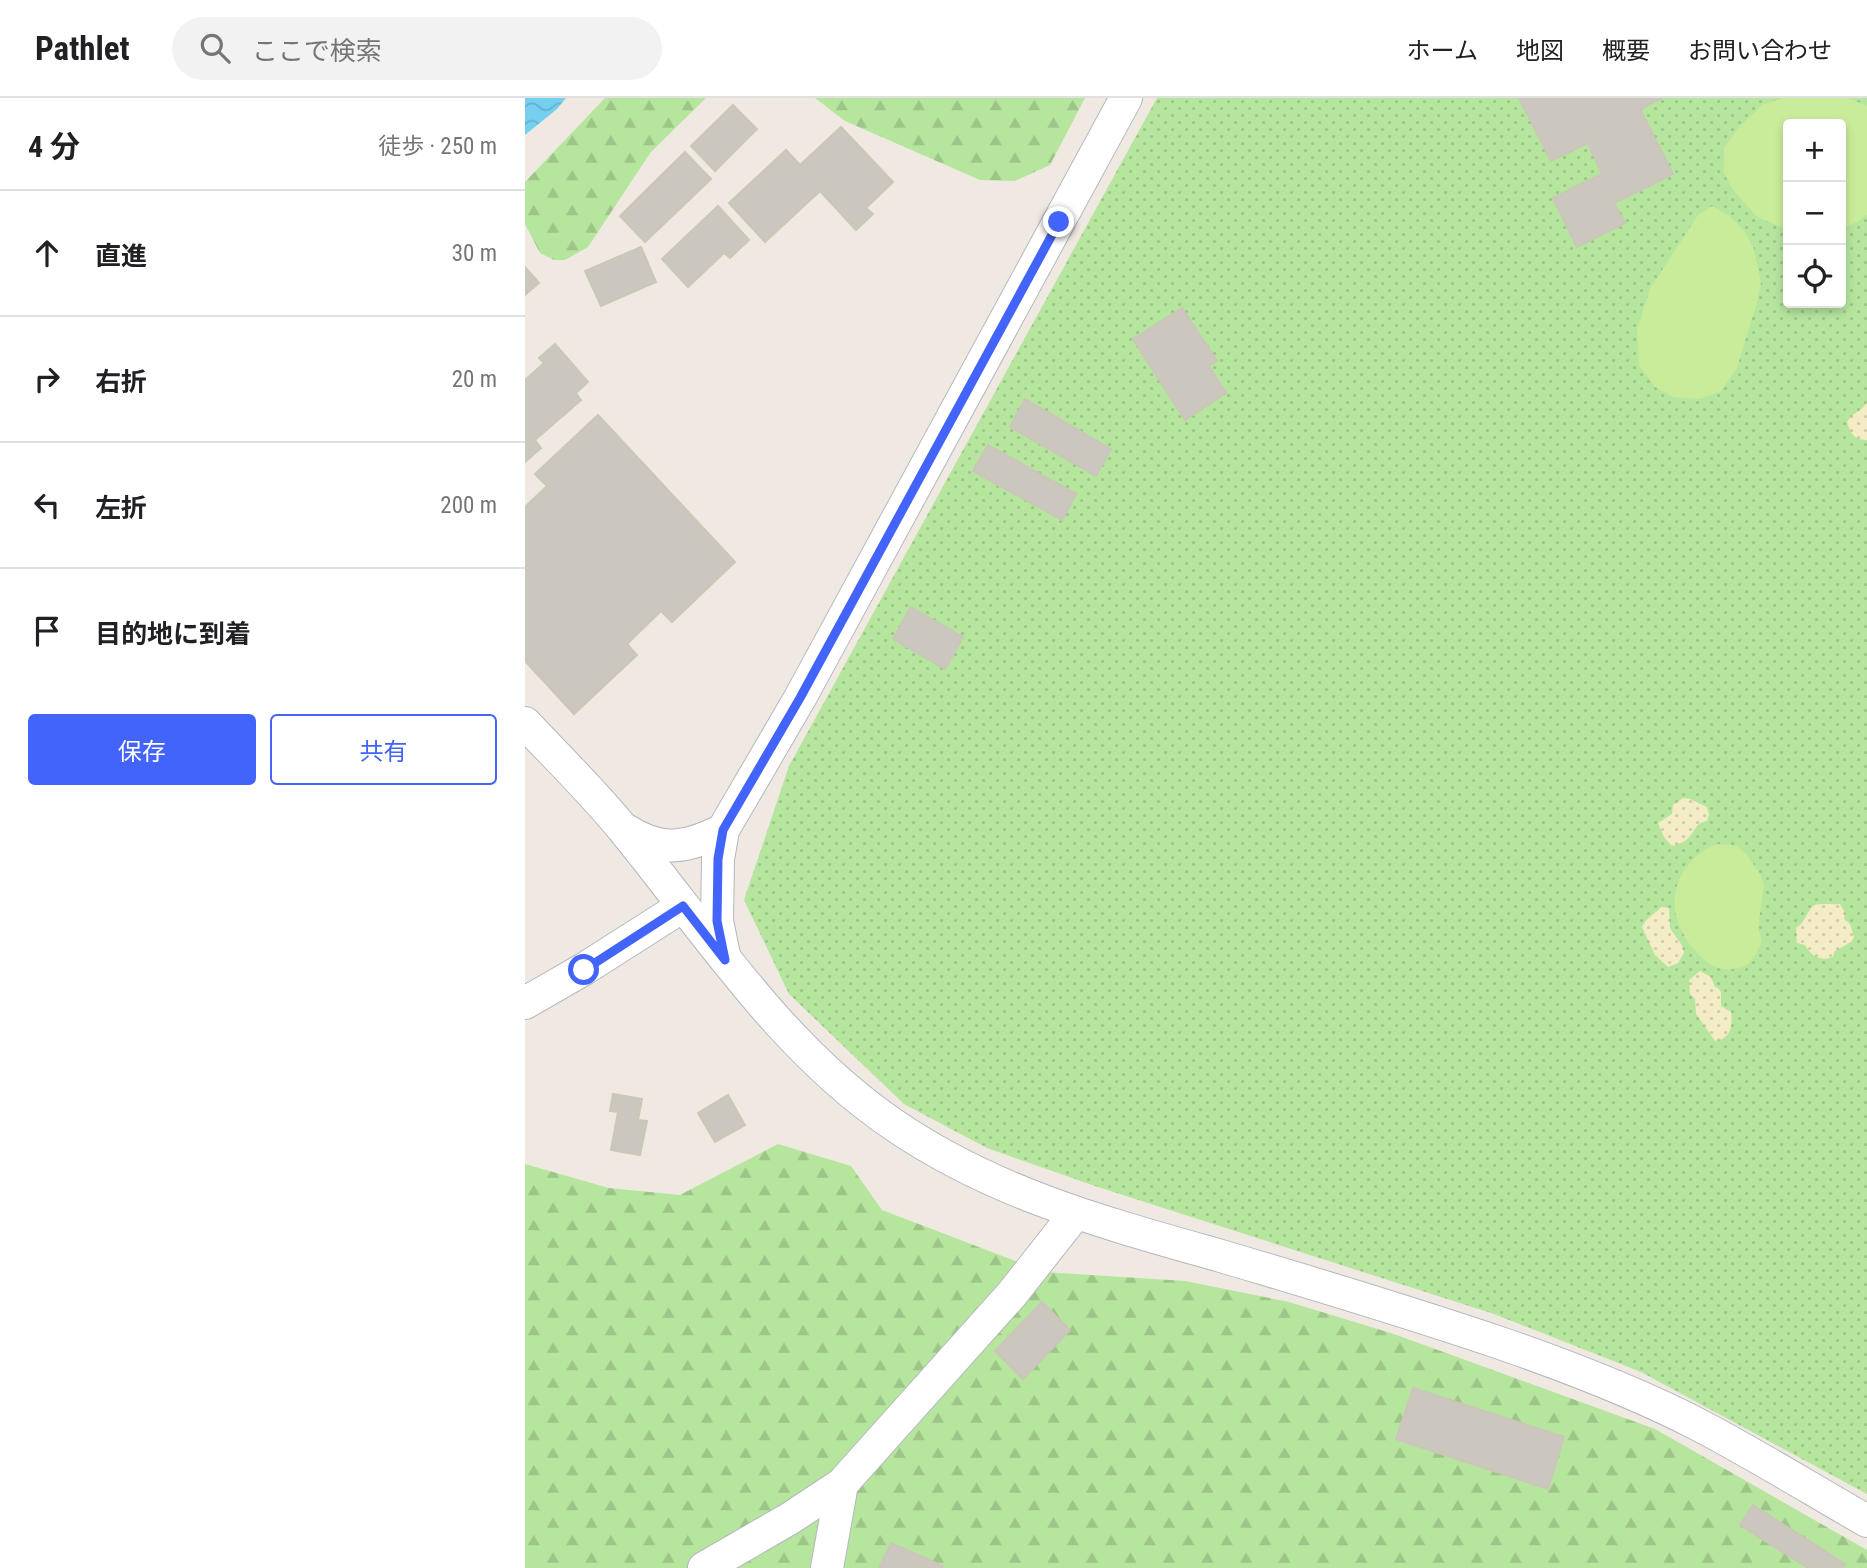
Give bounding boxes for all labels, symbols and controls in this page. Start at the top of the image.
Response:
search box [172,17,662,80]
text: Pathlet [35,29,130,68]
icon: search [196,29,234,67]
text: ここで検索 [252,36,382,66]
text: ホーム [1407,37,1478,65]
text: 地図 [1516,37,1564,65]
text: 概要 [1602,37,1650,65]
text: お問い合わせ [1688,37,1832,65]
map controls [1783,119,1846,308]
button: + [1783,119,1846,182]
text: 4 分 [28,129,80,164]
text: 徒歩 · 250 m [378,133,497,160]
button: − [1783,182,1846,245]
route end [1043,206,1074,237]
icon: ahead [28,234,66,272]
text: 30 m [452,240,497,267]
text: 直進 [95,241,147,271]
button: locate [1783,245,1846,308]
icon: right [28,360,66,398]
text: 20 m [452,366,497,393]
text: 右折 [95,367,147,397]
icon: left [28,486,66,524]
text: 200 m [440,492,497,519]
text: 左折 [95,493,147,523]
icon: arrive [28,612,66,650]
text: 目的地に到着 [95,619,251,649]
button: 保存 [28,714,256,785]
button: 共有 [270,714,497,785]
route start [568,954,599,985]

